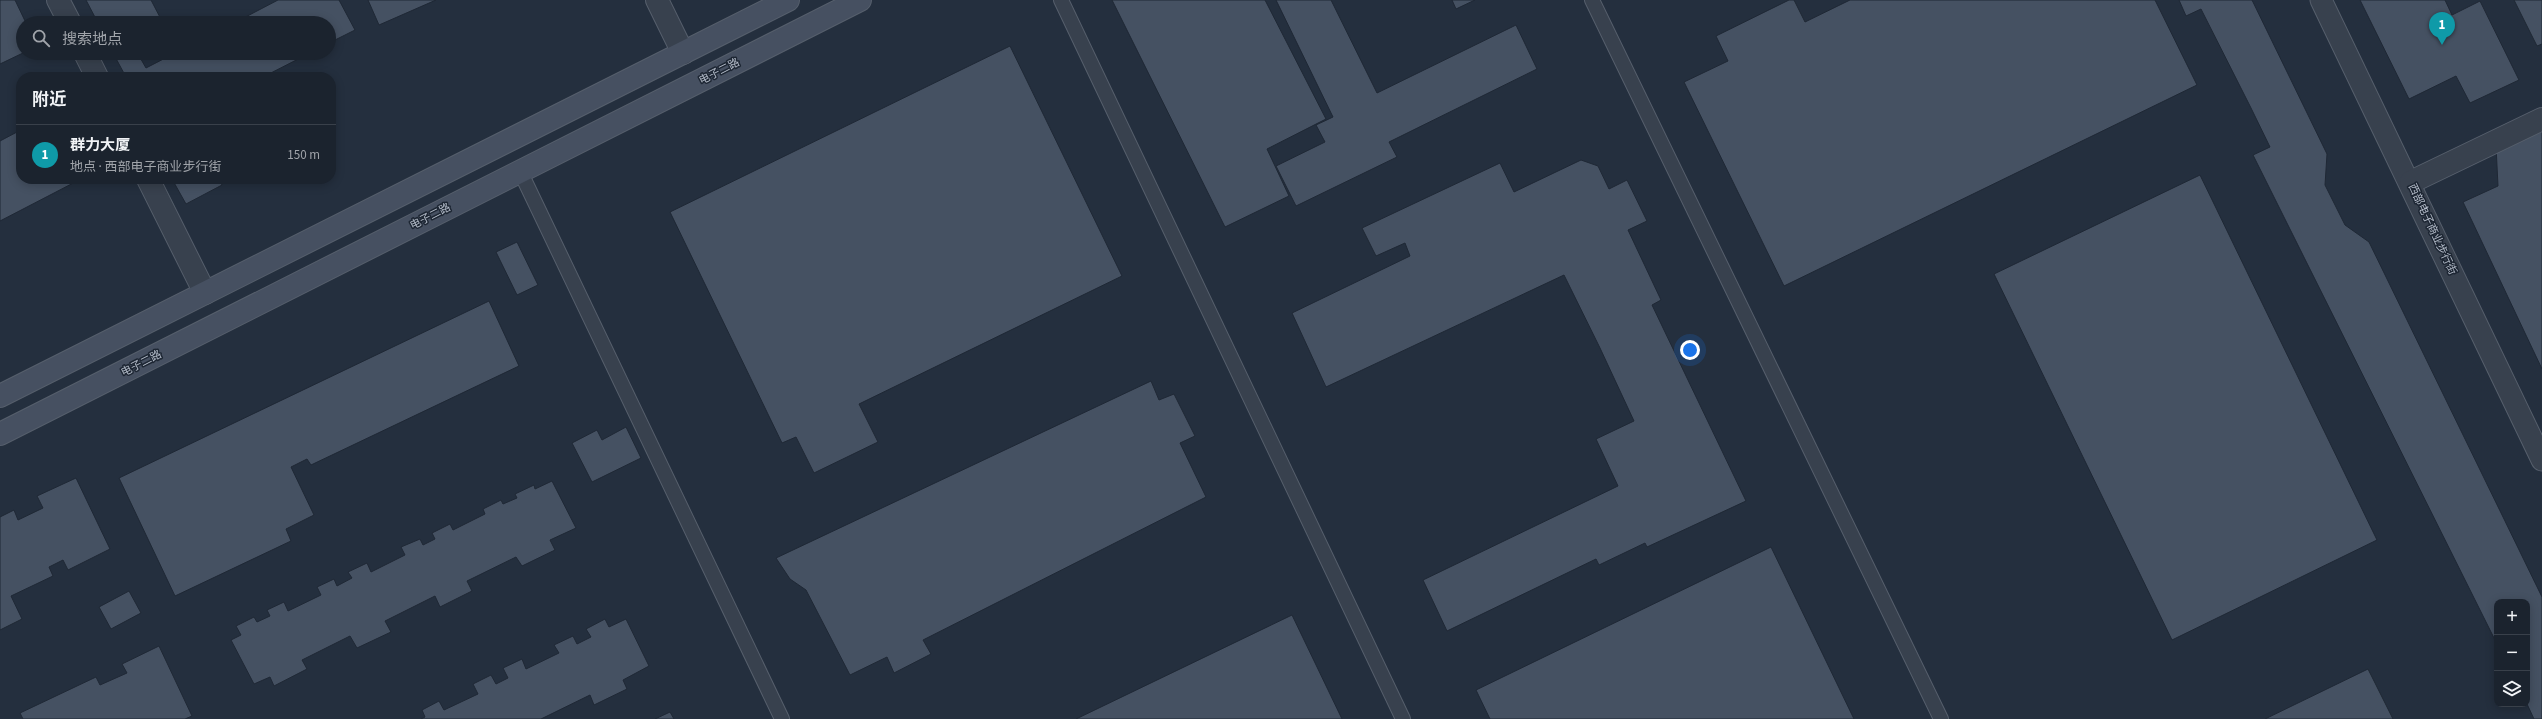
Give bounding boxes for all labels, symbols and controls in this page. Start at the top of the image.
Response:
pin: 1 [2429,12,2455,45]
search box [16,16,336,60]
icon: search [30,27,52,49]
text: 搜索地点 [62,29,122,50]
street label: 电子二路 [696,55,742,88]
text: 附近 [32,88,66,112]
text: 群力大厦 [70,135,130,156]
text: 1 [42,146,48,164]
text: 150 m [287,146,320,164]
text: 地点 · 西部电子商业步行街 [70,158,221,176]
street label: 西部电子商业步行街 [2405,181,2460,277]
street label: 电子二路 [407,200,453,233]
your location [1680,340,1700,360]
street label: 电子二路 [118,347,164,380]
map controls [2494,599,2530,707]
button: + [2494,599,2530,635]
button: − [2494,635,2530,671]
button: layers [2494,671,2530,707]

